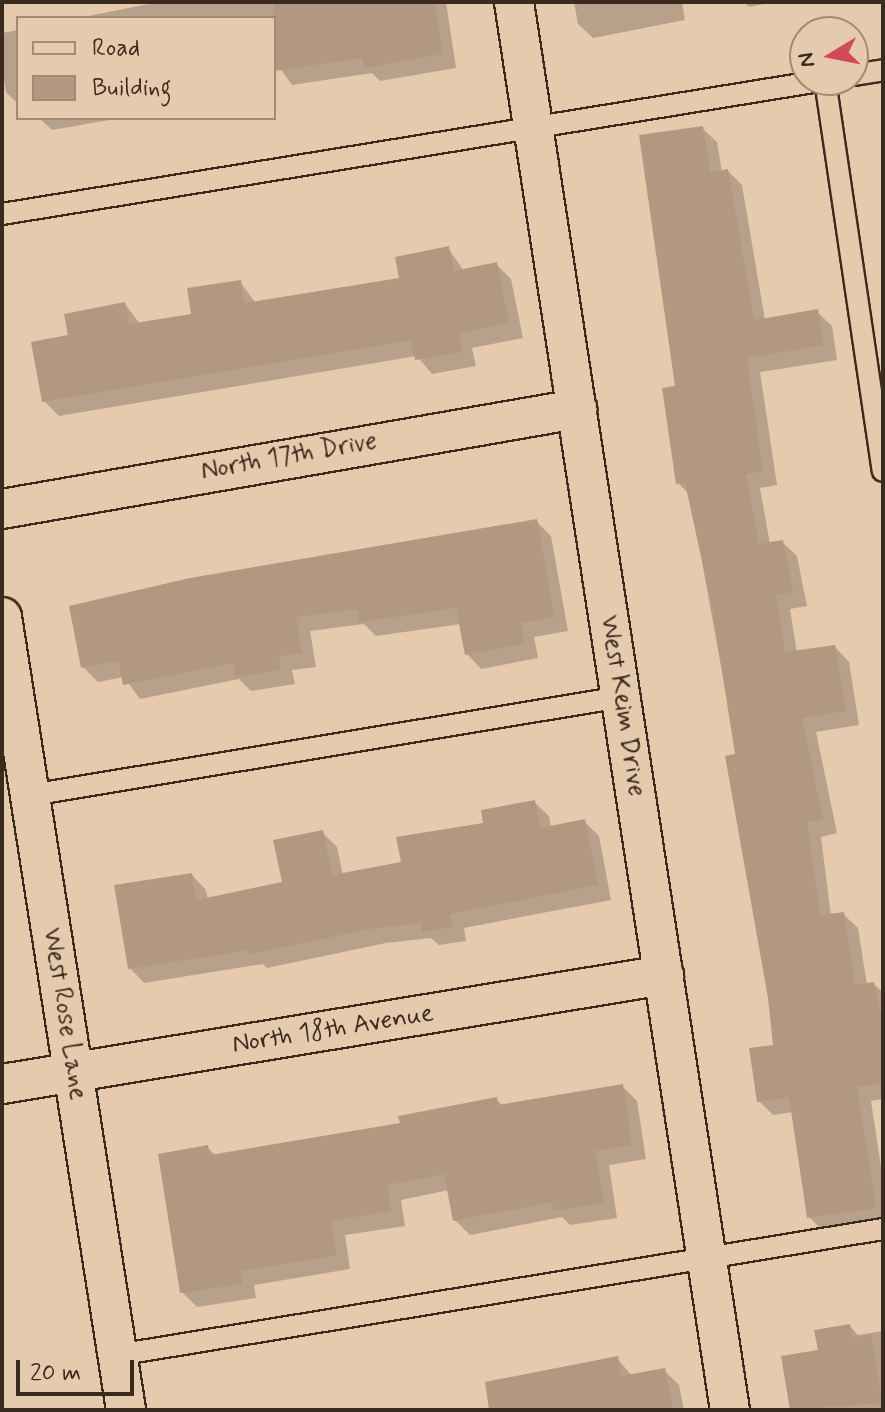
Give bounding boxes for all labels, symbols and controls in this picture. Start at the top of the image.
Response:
legend [16,16,276,120]
north arrow [789,16,869,96]
text: Road [92,33,140,64]
text: N [792,50,822,69]
text: Building [92,73,172,104]
street label: North 17th Drive [199,426,379,488]
street label: West Keim Drive [592,614,652,798]
street label: West Rose Lane [35,926,93,1102]
street label: North 18th Avenue [230,999,436,1061]
scale bar [20,1344,138,1394]
text: 20 m [30,1358,81,1389]

